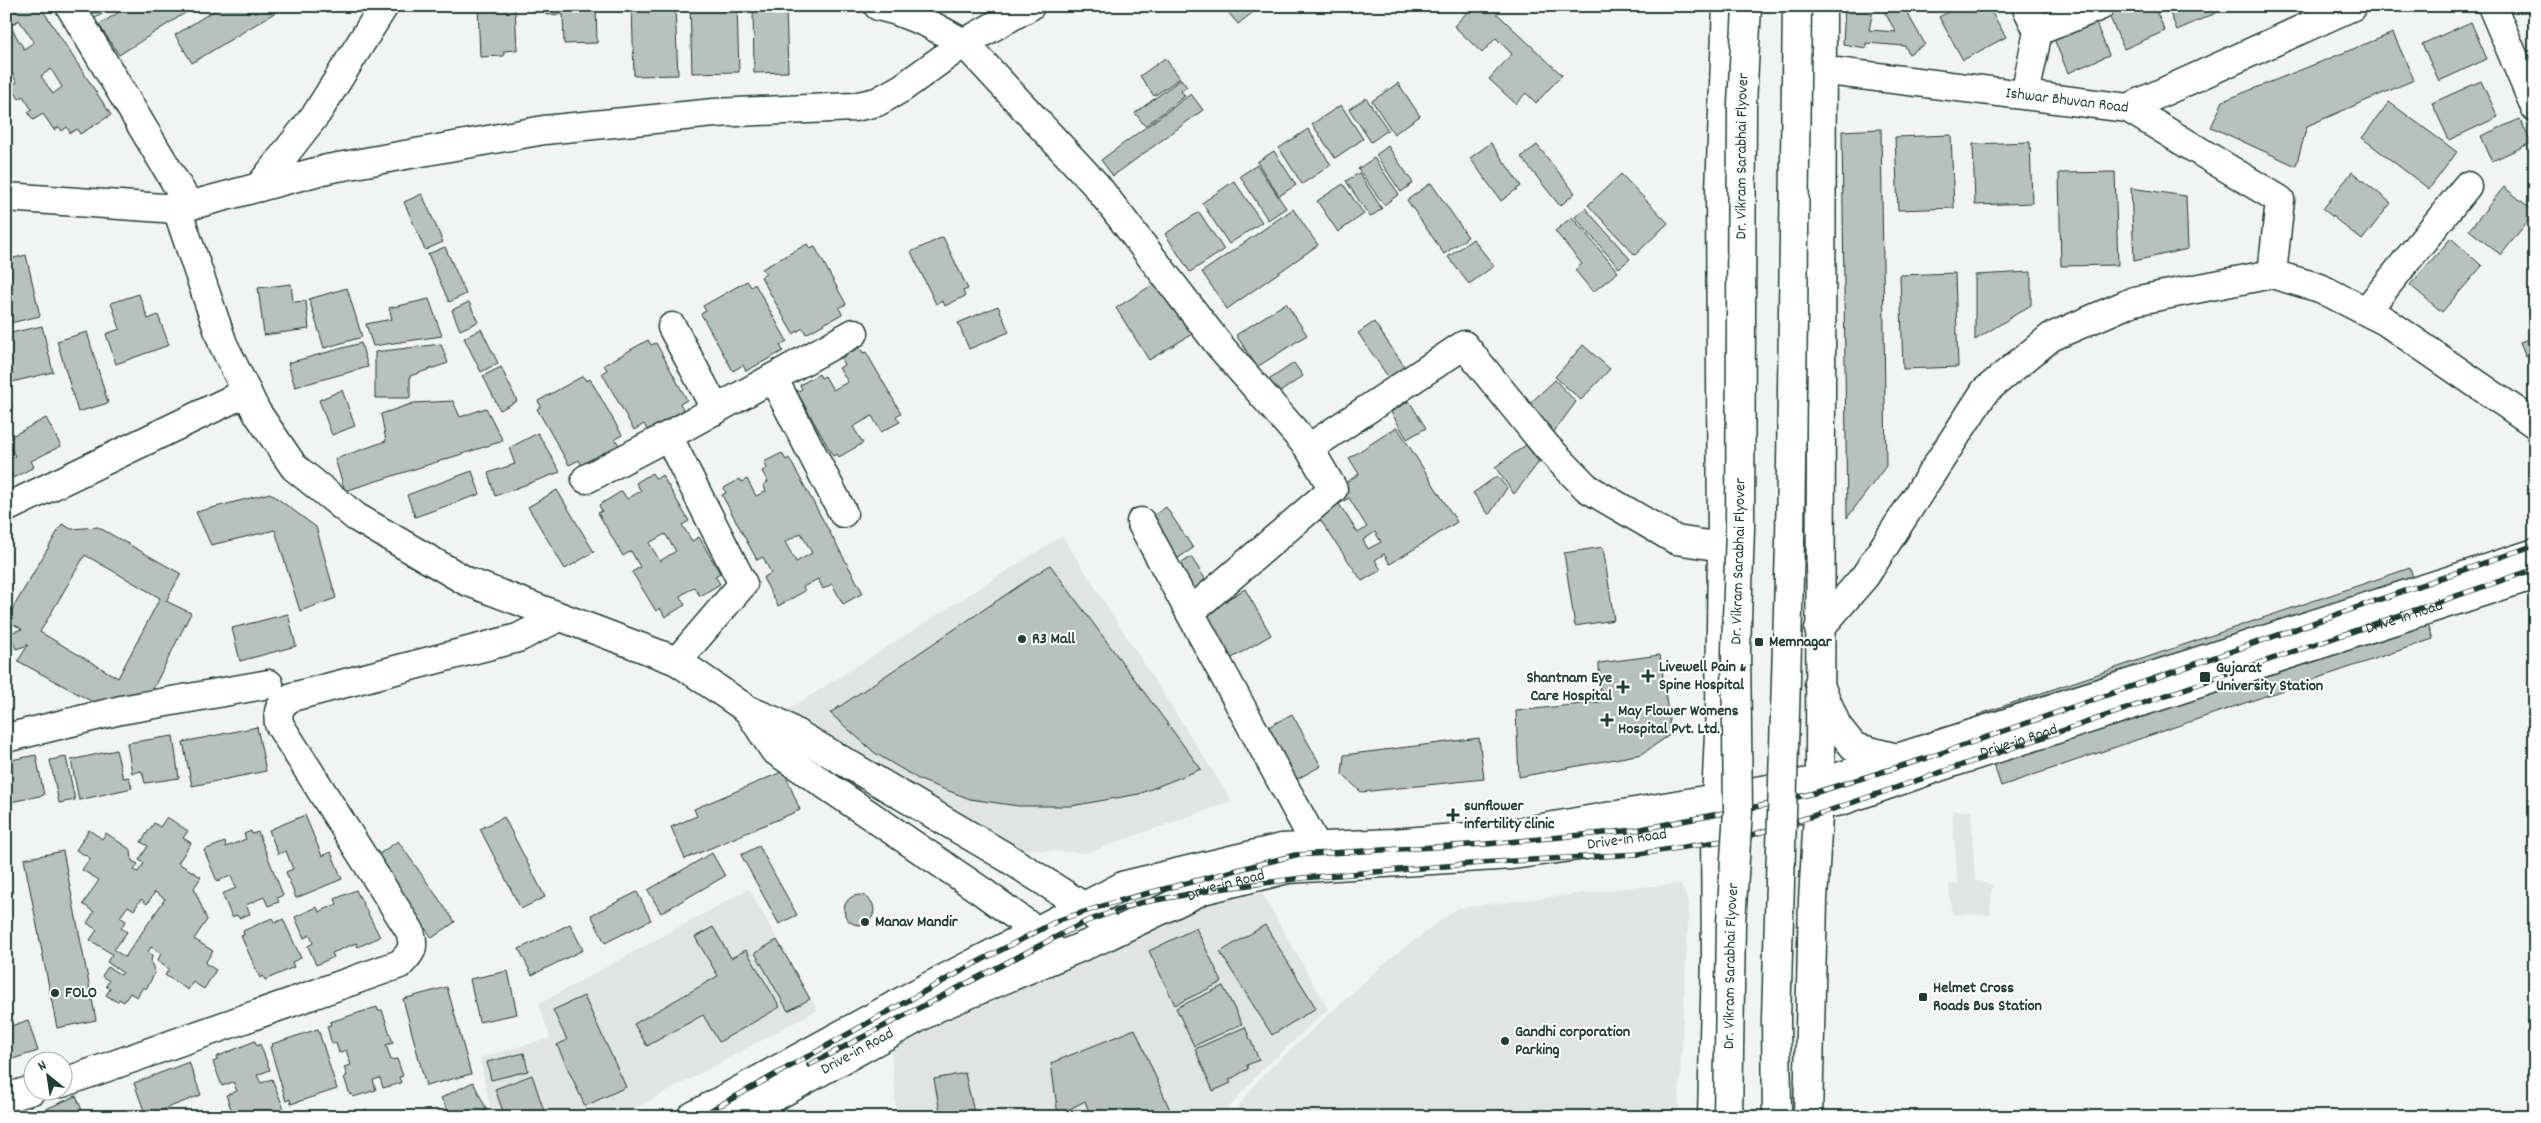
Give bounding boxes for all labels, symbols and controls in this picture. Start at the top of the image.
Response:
street label: Dr. Vikram Sarabhai Flyover [1730,72,1755,240]
street label: Ishwar Bhuvan Road [2004,82,2130,119]
street label: Dr. Vikram Sarabhai Flyover [1725,478,1752,645]
street label: Drive-in Road [2362,594,2446,640]
place label: R3 Mall [1032,628,1075,651]
place label: Memnagar [1769,631,1833,654]
marker: R3 Mall [1016,633,1028,645]
marker: Memnagar [1753,636,1765,648]
place label: Livewell Pain & Spine Hospital [1659,656,1747,697]
place label: Gujarat University Station [2216,657,2323,698]
place label: Shantnam Eye Care Hospital [1526,667,1612,708]
marker: Livewell Pain & Spine Hospital [1641,669,1655,683]
marker: Gujarat University Station [2198,670,2212,684]
marker: Shantnam Eye Care Hospital [1616,680,1630,694]
place label: May Flower Womens Hospital Pvt. Ltd. [1618,700,1739,741]
marker: May Flower Womens Hospital Pvt. Ltd. [1600,713,1614,727]
street label: Drive-in Road [1977,718,2060,765]
place label: sunflower infertility clinic [1464,795,1555,836]
marker: sunflower infertility clinic [1446,808,1460,822]
street label: Drive-in Road [1586,823,1668,856]
street label: Drive-in Road [1183,864,1267,908]
street label: Dr. Vikram Sarabhai Flyover [1718,882,1745,1049]
place label: Manav Mandir [875,911,959,934]
marker: Manav Mandir [859,916,871,928]
place label: Helmet Cross Roads Bus Station [1933,977,2042,1018]
place label: FOLO [65,982,97,1005]
marker: FOLO [49,987,61,999]
marker: Helmet Cross Roads Bus Station [1917,991,1929,1003]
place label: Gandhi corporation Parking [1515,1021,1630,1062]
street label: Drive-in Road [816,1022,898,1081]
marker: Gandhi corporation Parking [1499,1035,1511,1047]
north arrow [22,1050,72,1100]
text: N [35,1056,51,1077]

